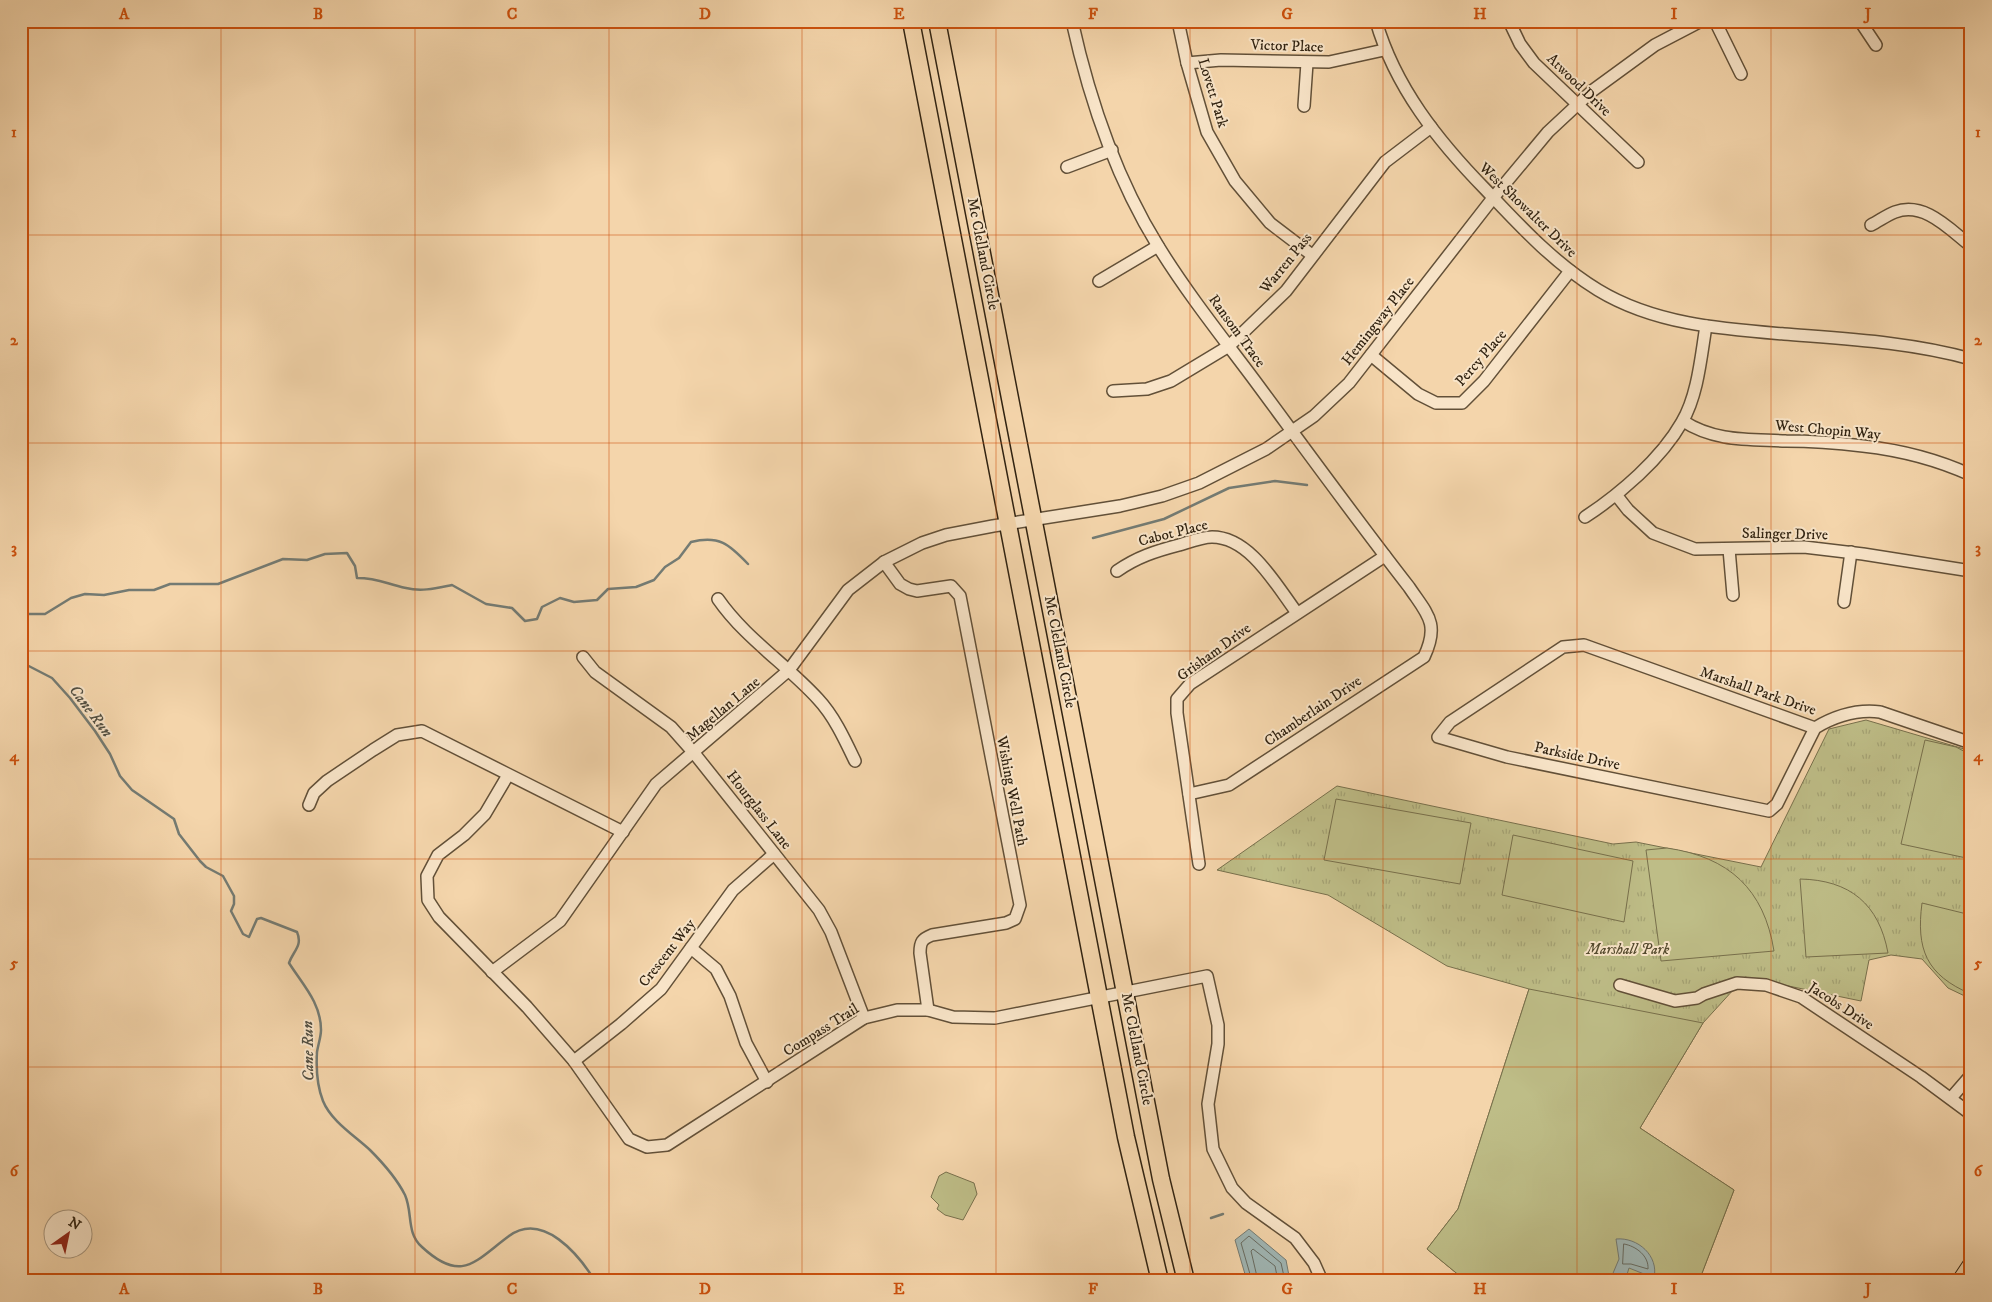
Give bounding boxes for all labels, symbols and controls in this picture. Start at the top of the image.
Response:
text: A [118,4,130,24]
text: B [313,4,323,24]
text: C [507,4,517,24]
text: D [699,4,711,24]
text: E [893,4,905,24]
text: F [1088,4,1098,24]
text: G [1281,4,1293,24]
text: H [1473,4,1487,24]
text: I [1671,4,1678,24]
text: J [1863,4,1872,24]
street label: Victor Place [1249,35,1324,57]
street label: Atwood Drive [1543,49,1615,121]
street label: Lovett Park [1193,56,1233,131]
text: 1 [11,122,17,142]
text: 1 [1975,122,1981,142]
street label: West Showalter Drive [1474,158,1581,262]
street label: Mc Clelland Circle [963,196,1003,312]
street label: Warren Pass [1255,229,1316,298]
street label: Hemingway Place [1337,273,1419,369]
street label: Ransom Trace [1204,291,1270,371]
street label: Percy Place [1451,326,1511,390]
text: 2 [10,330,19,350]
text: 2 [1974,330,1983,350]
street label: West Chopin Way [1773,416,1883,444]
street label: Cabot Place [1136,515,1210,551]
street label: Salinger Drive [1742,524,1828,544]
text: 3 [11,538,17,558]
text: 3 [1975,538,1981,558]
street label: Mc Clelland Circle [1040,594,1080,710]
street label: Grisham Drive [1173,619,1255,685]
street label: Marshall Park Drive [1697,662,1819,720]
street label: Chamberlain Drive [1261,671,1365,751]
street label: Magellan Lane [682,672,764,746]
water label: Cane Run [65,681,117,741]
street label: Wishing Well Path [992,733,1032,848]
street label: Parkside Drive [1532,738,1622,774]
text: 4 [8,746,19,766]
text: 4 [1972,746,1983,766]
street label: Hourglass Lane [722,767,796,853]
street label: Crescent Way [634,914,700,991]
park label: Marshall Park [1586,940,1670,959]
text: 5 [9,953,18,973]
text: 5 [1973,953,1982,973]
street label: Jacobs Drive [1803,977,1877,1034]
street label: Mc Clelland Circle [1117,991,1157,1107]
street label: Compass Trail [780,999,863,1061]
water label: Cane Run [297,1021,319,1081]
text: 6 [10,1161,20,1181]
text: 6 [1974,1161,1984,1181]
north arrow [42,1210,92,1260]
text: N [65,1213,85,1235]
text: A [118,1279,130,1299]
text: B [313,1279,323,1299]
text: C [507,1279,517,1299]
text: D [699,1279,711,1299]
text: E [893,1279,905,1299]
text: F [1088,1279,1098,1299]
text: G [1281,1279,1293,1299]
text: H [1473,1279,1487,1299]
text: I [1671,1279,1678,1299]
text: J [1863,1279,1872,1299]

